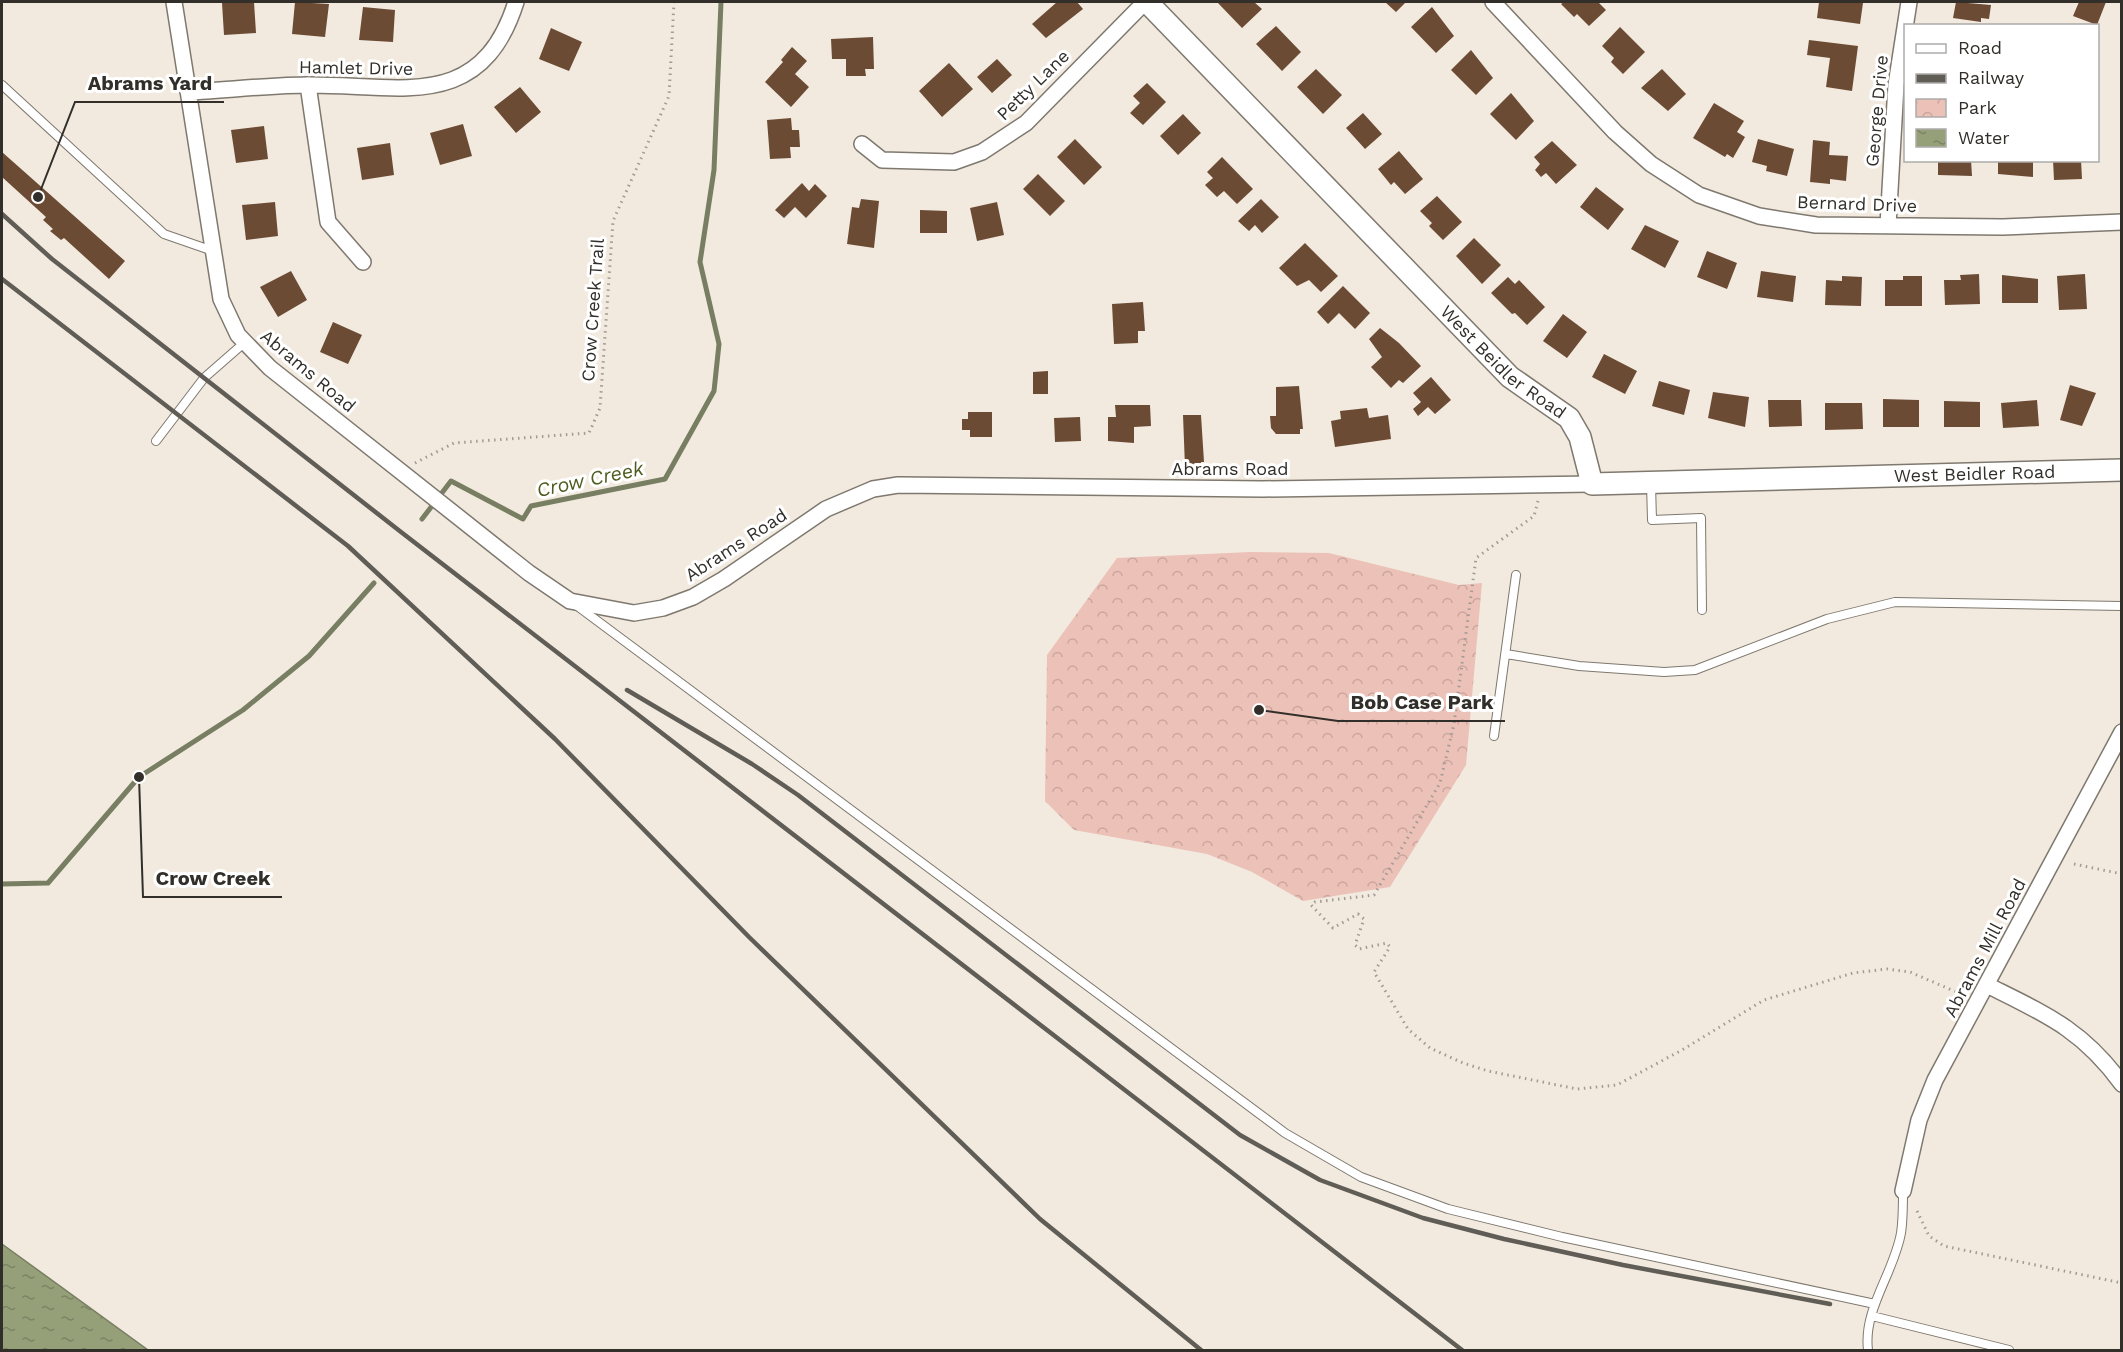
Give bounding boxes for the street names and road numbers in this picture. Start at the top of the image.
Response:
street label: Petty Lane [992,45,1073,124]
street label: George Drive [1861,54,1892,168]
street label: Hamlet Drive [299,56,413,79]
street label: Bernard Drive [1797,191,1917,216]
street label: Crow Creek Trail [577,237,608,382]
street label: West Beidler Road [1436,301,1570,423]
street label: Abrams Road [257,325,360,416]
street label: Abrams Road [1171,458,1289,479]
street label: West Beidler Road [1894,461,2056,486]
street label: Abrams Road [681,504,791,585]
street label: Abrams Mill Road [1939,875,2030,1021]

